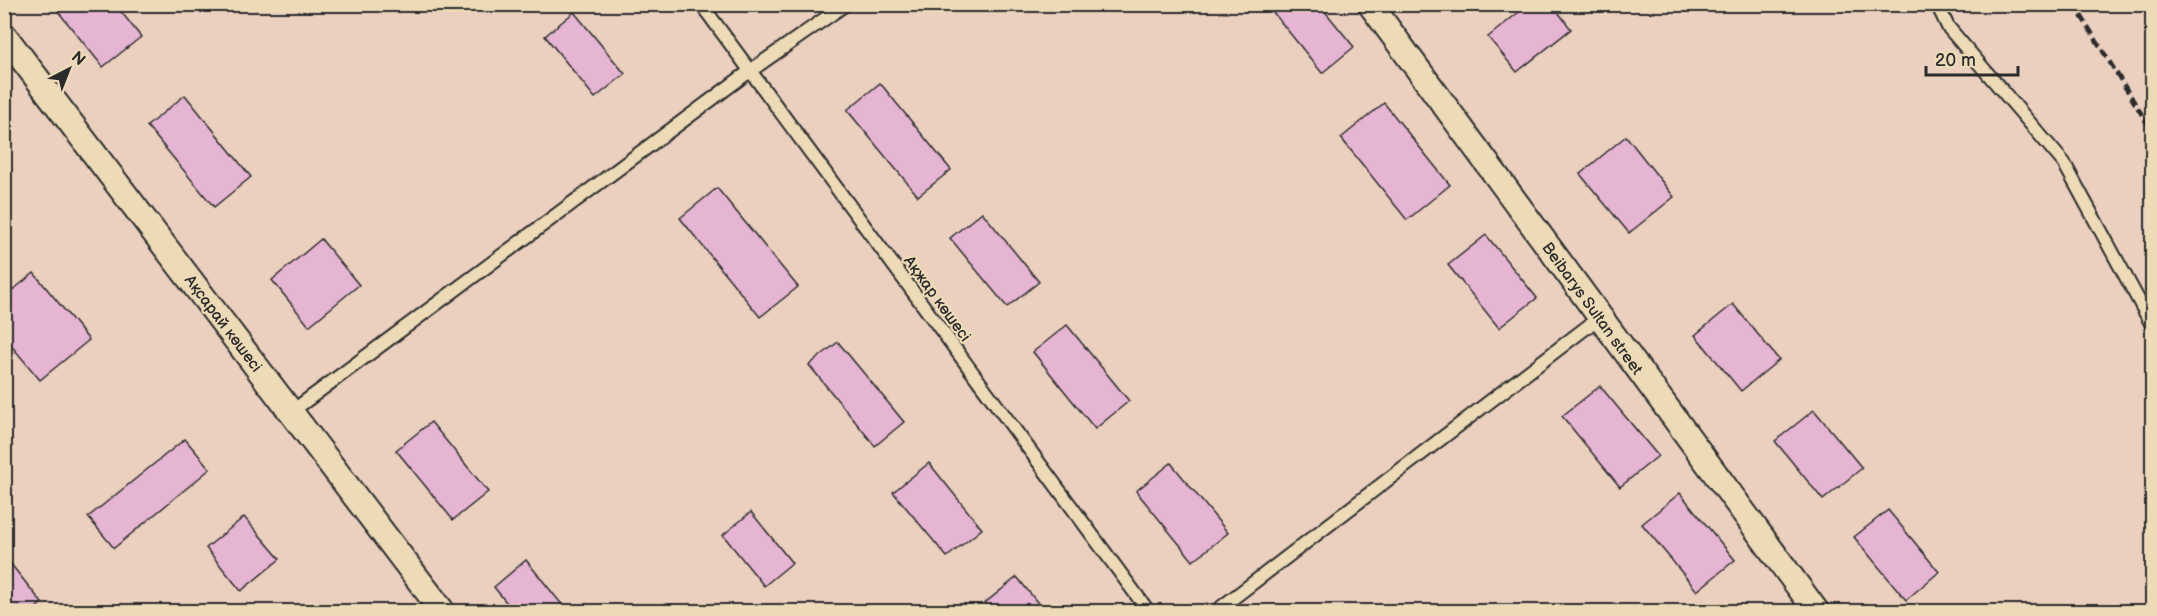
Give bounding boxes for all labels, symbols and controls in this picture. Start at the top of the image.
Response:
north arrow [39,39,99,99]
scale bar [1926,39,2018,77]
text: N [67,48,89,70]
text: 20 m [1935,50,1976,71]
street label: Beibarys Sultan street [1537,239,1646,379]
street label: Ақжар көшесі [899,251,974,346]
street label: Ақсарай көшесі [179,271,266,376]

